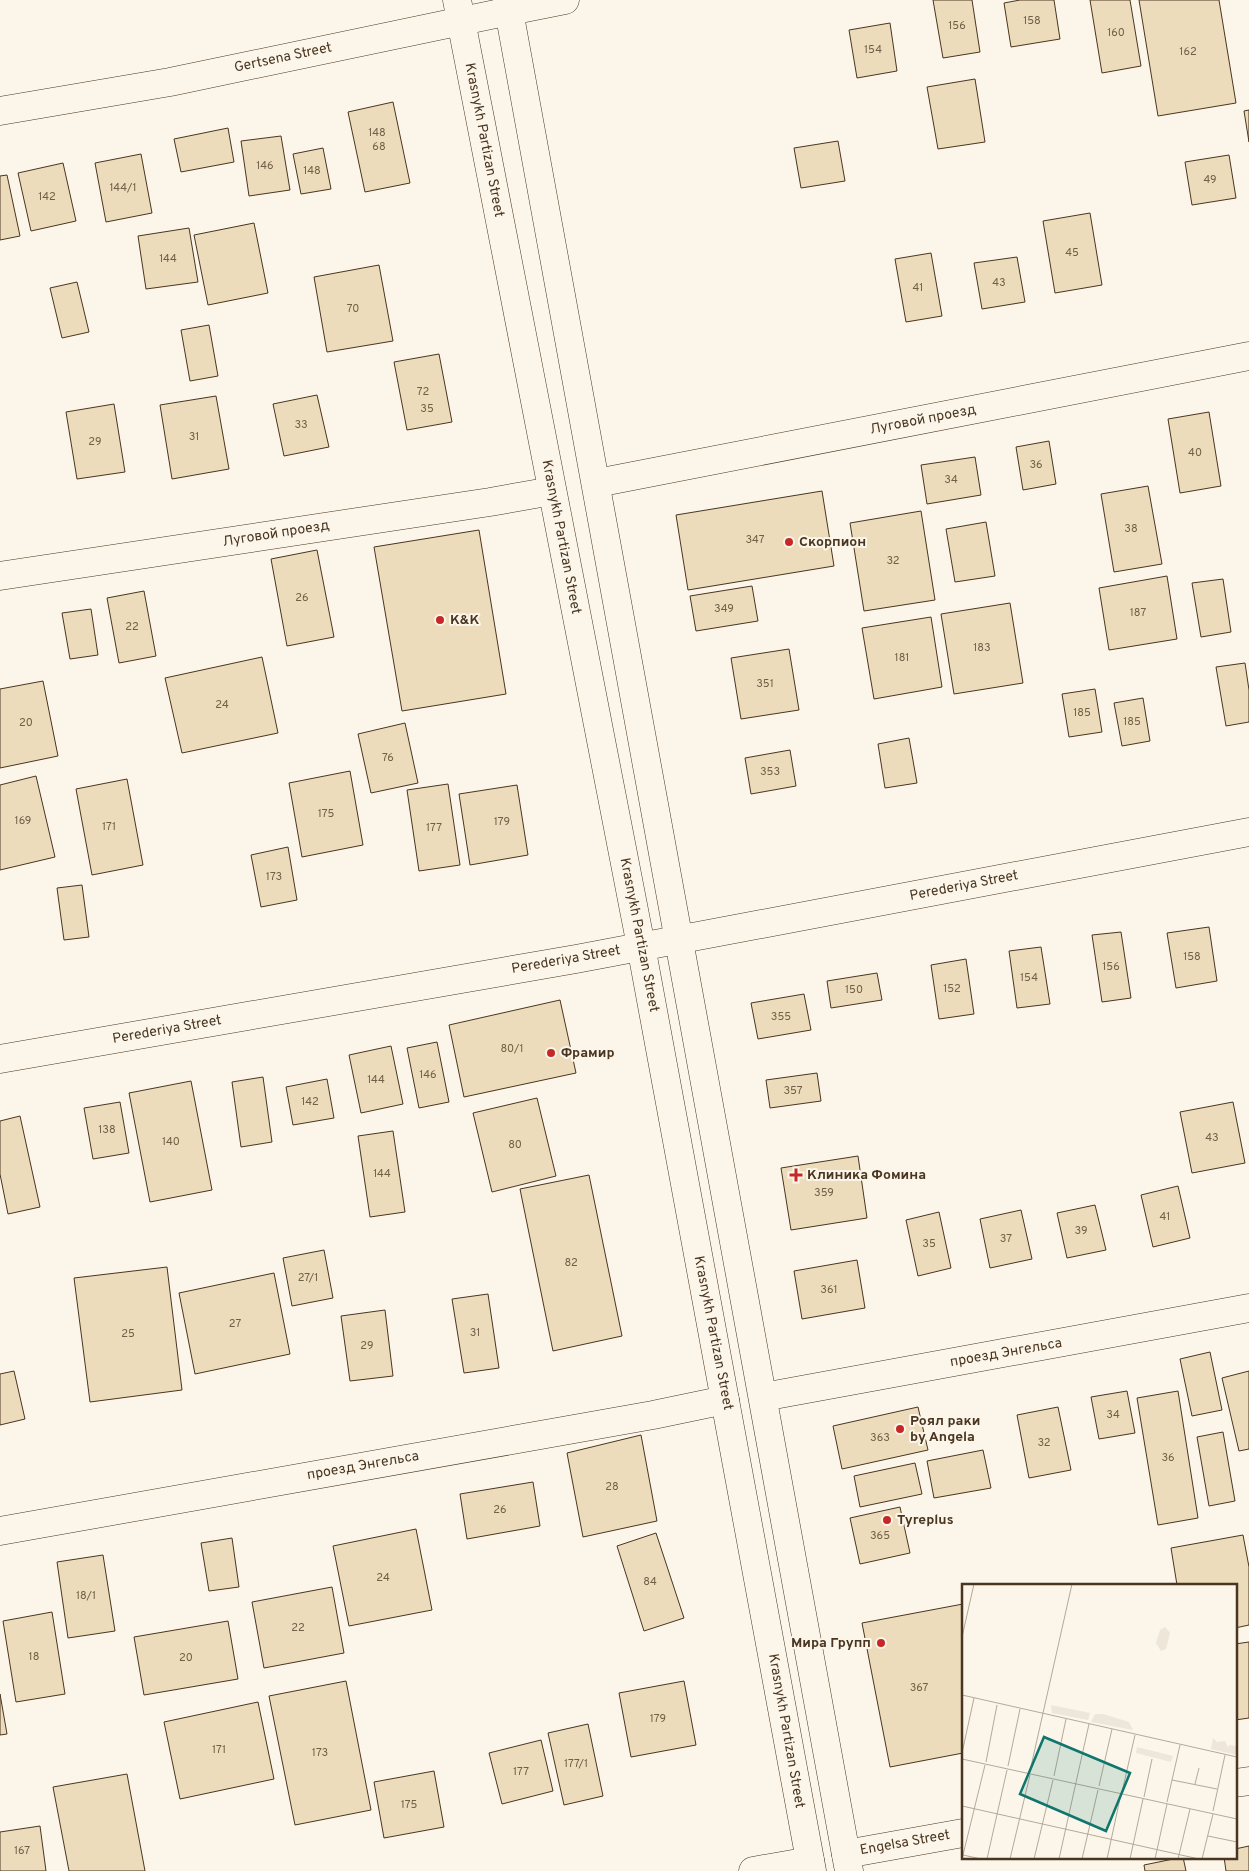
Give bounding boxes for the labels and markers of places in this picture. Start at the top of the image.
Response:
place label: Скорпион [799,534,866,551]
marker: Скорпион [783,536,795,548]
place label: K&K [450,612,479,629]
marker: K&K [434,614,446,626]
place label: Фрамир [561,1045,615,1062]
marker: Фрамир [545,1047,557,1059]
place label: Клиника Фомина [807,1167,926,1184]
marker: Клиника Фомина [789,1168,803,1182]
place label: Роял раки by Angela [910,1413,980,1446]
marker: Роял раки by Angela [894,1423,906,1435]
place label: Tyreplus [897,1512,954,1529]
marker: Tyreplus [881,1514,893,1526]
place label: Мира Групп [791,1635,871,1652]
marker: Мира Групп [875,1637,887,1649]

